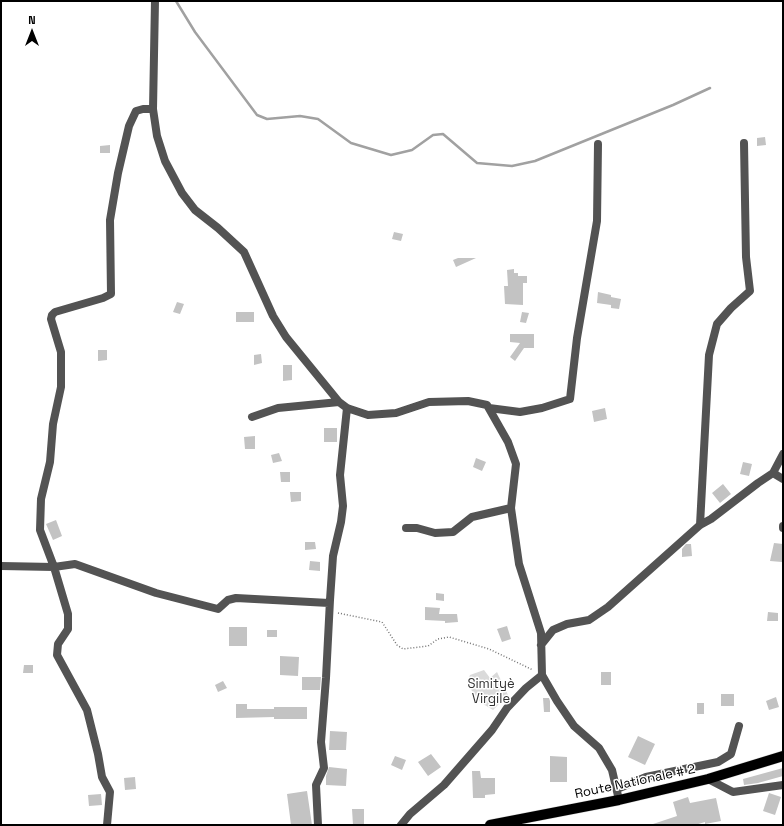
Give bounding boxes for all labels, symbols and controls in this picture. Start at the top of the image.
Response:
north arrow [12,12,52,52]
text: N [28,13,36,27]
park label: Simityè Virgile [467,676,515,707]
street label: Route Nationale # 2 [573,762,697,802]

